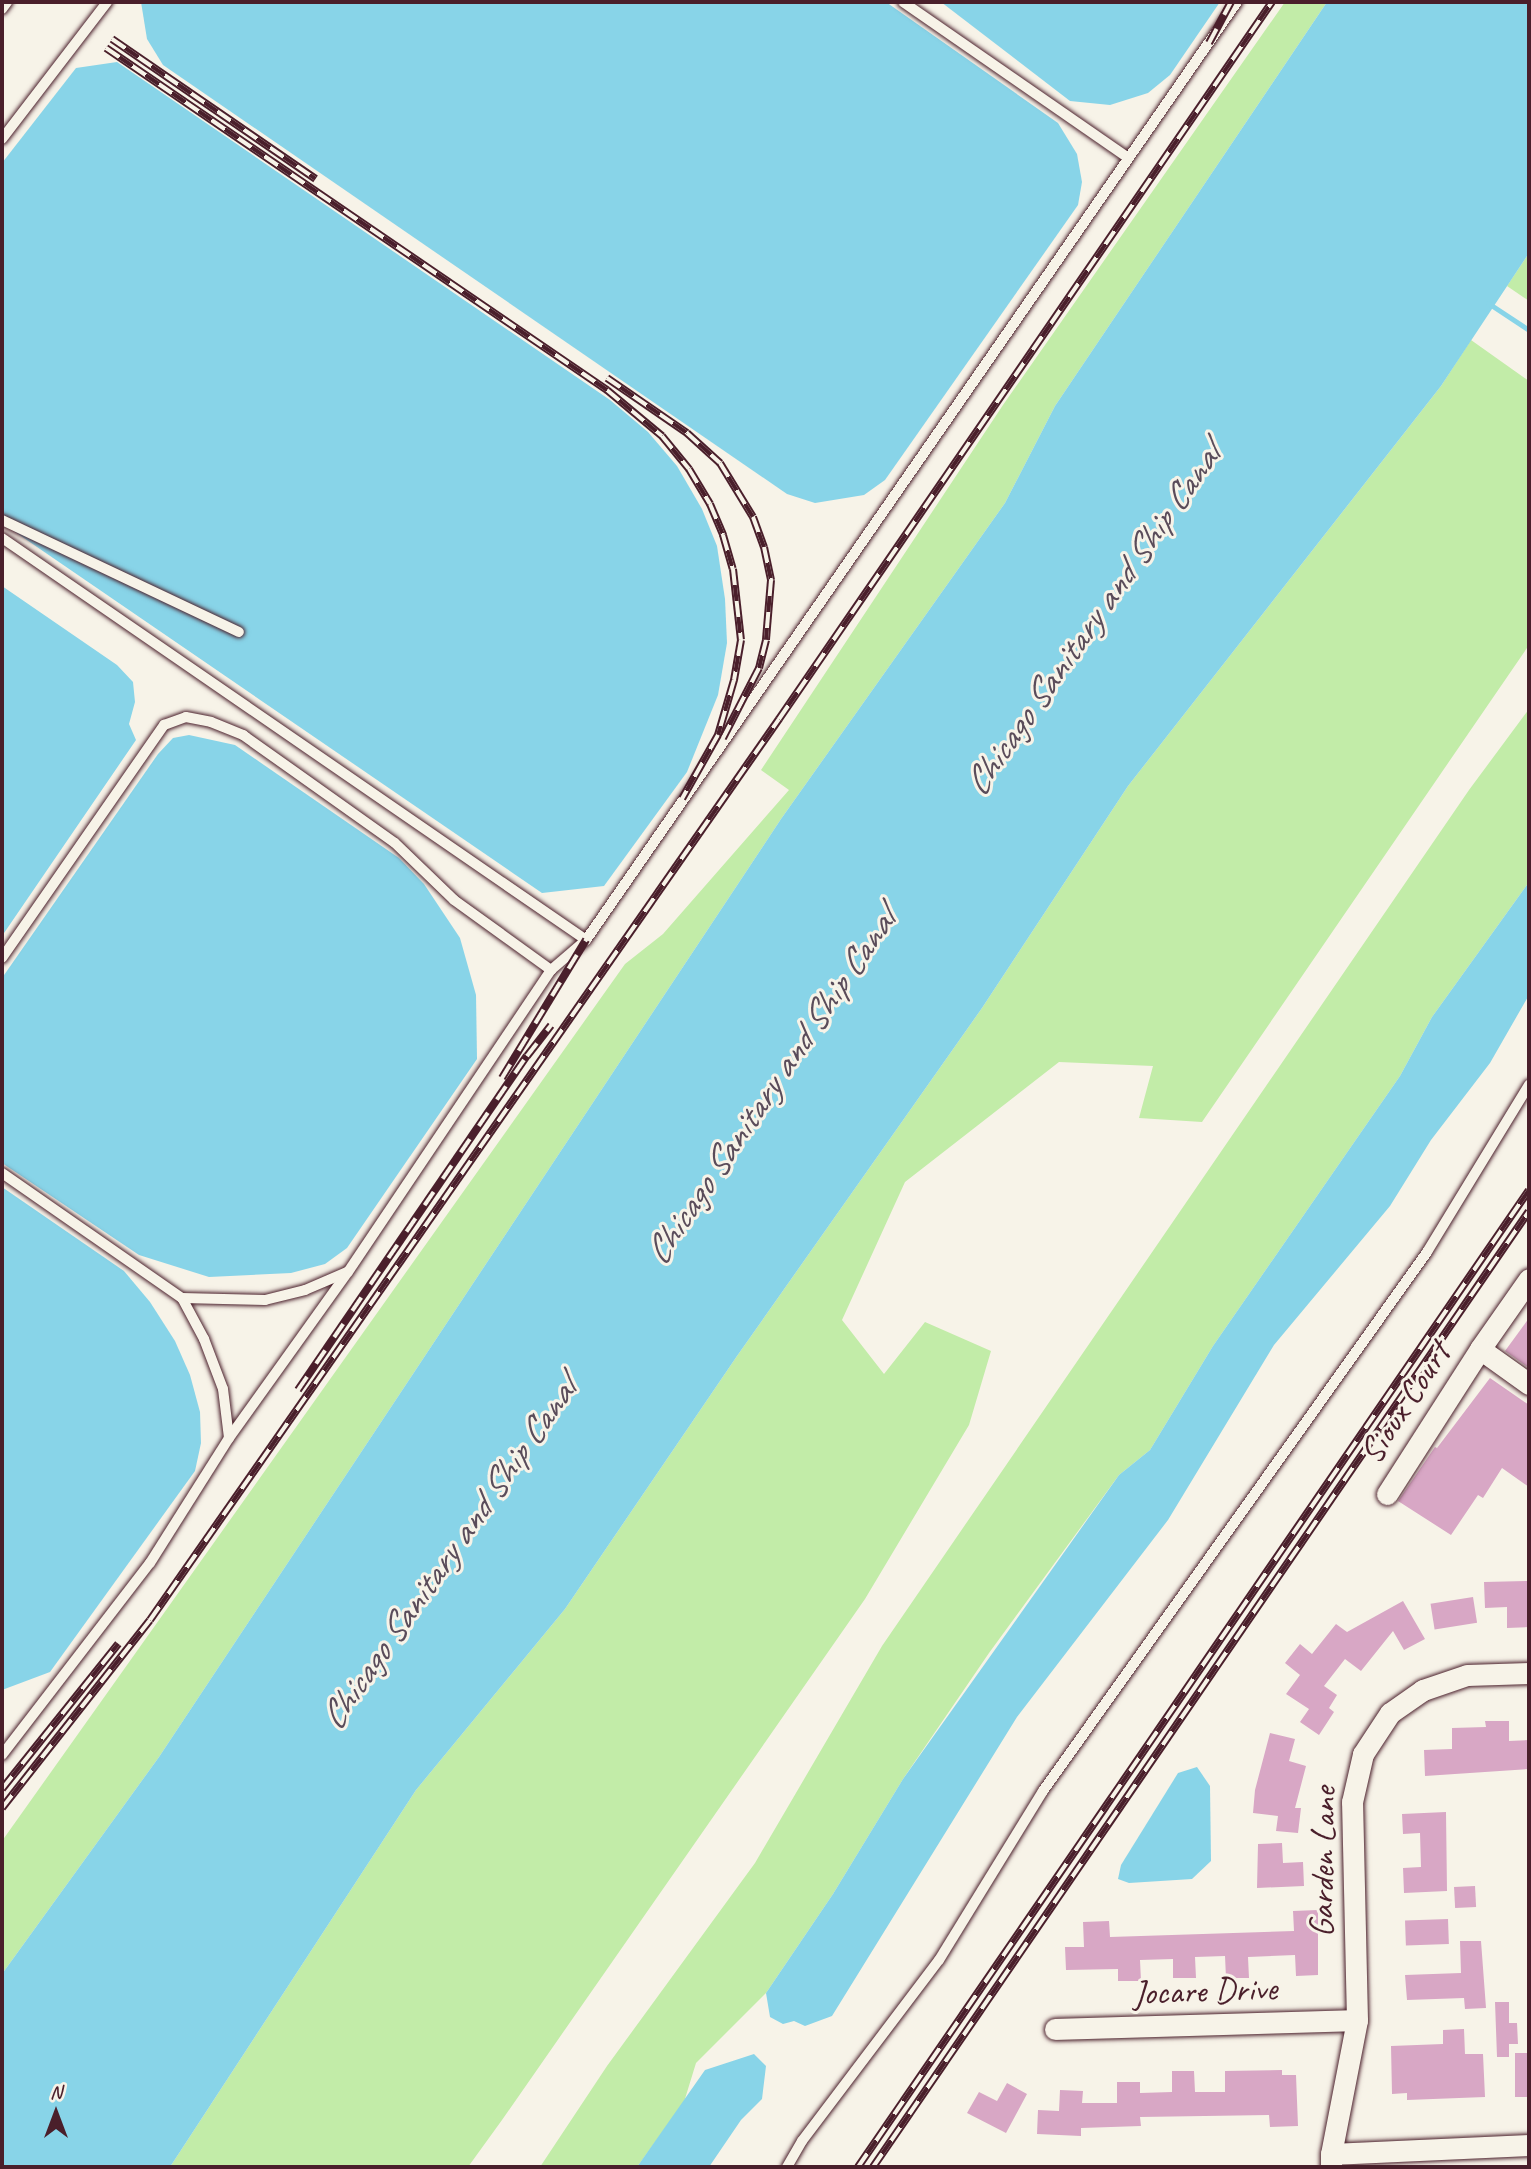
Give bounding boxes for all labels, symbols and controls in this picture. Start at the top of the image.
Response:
water label: Chicago Sanitary and Ship Canal [954,436,1230,804]
water label: Chicago Sanitary and Ship Canal [635,901,905,1273]
street label: Sioux Court [1350,1335,1460,1471]
water label: Chicago Sanitary and Ship Canal [310,1370,586,1738]
street label: Garden Lane [1301,1786,1345,1938]
street label: Jocare Drive [1132,1967,1278,2015]
north arrow [21,2078,91,2148]
text: N [50,2080,62,2104]

